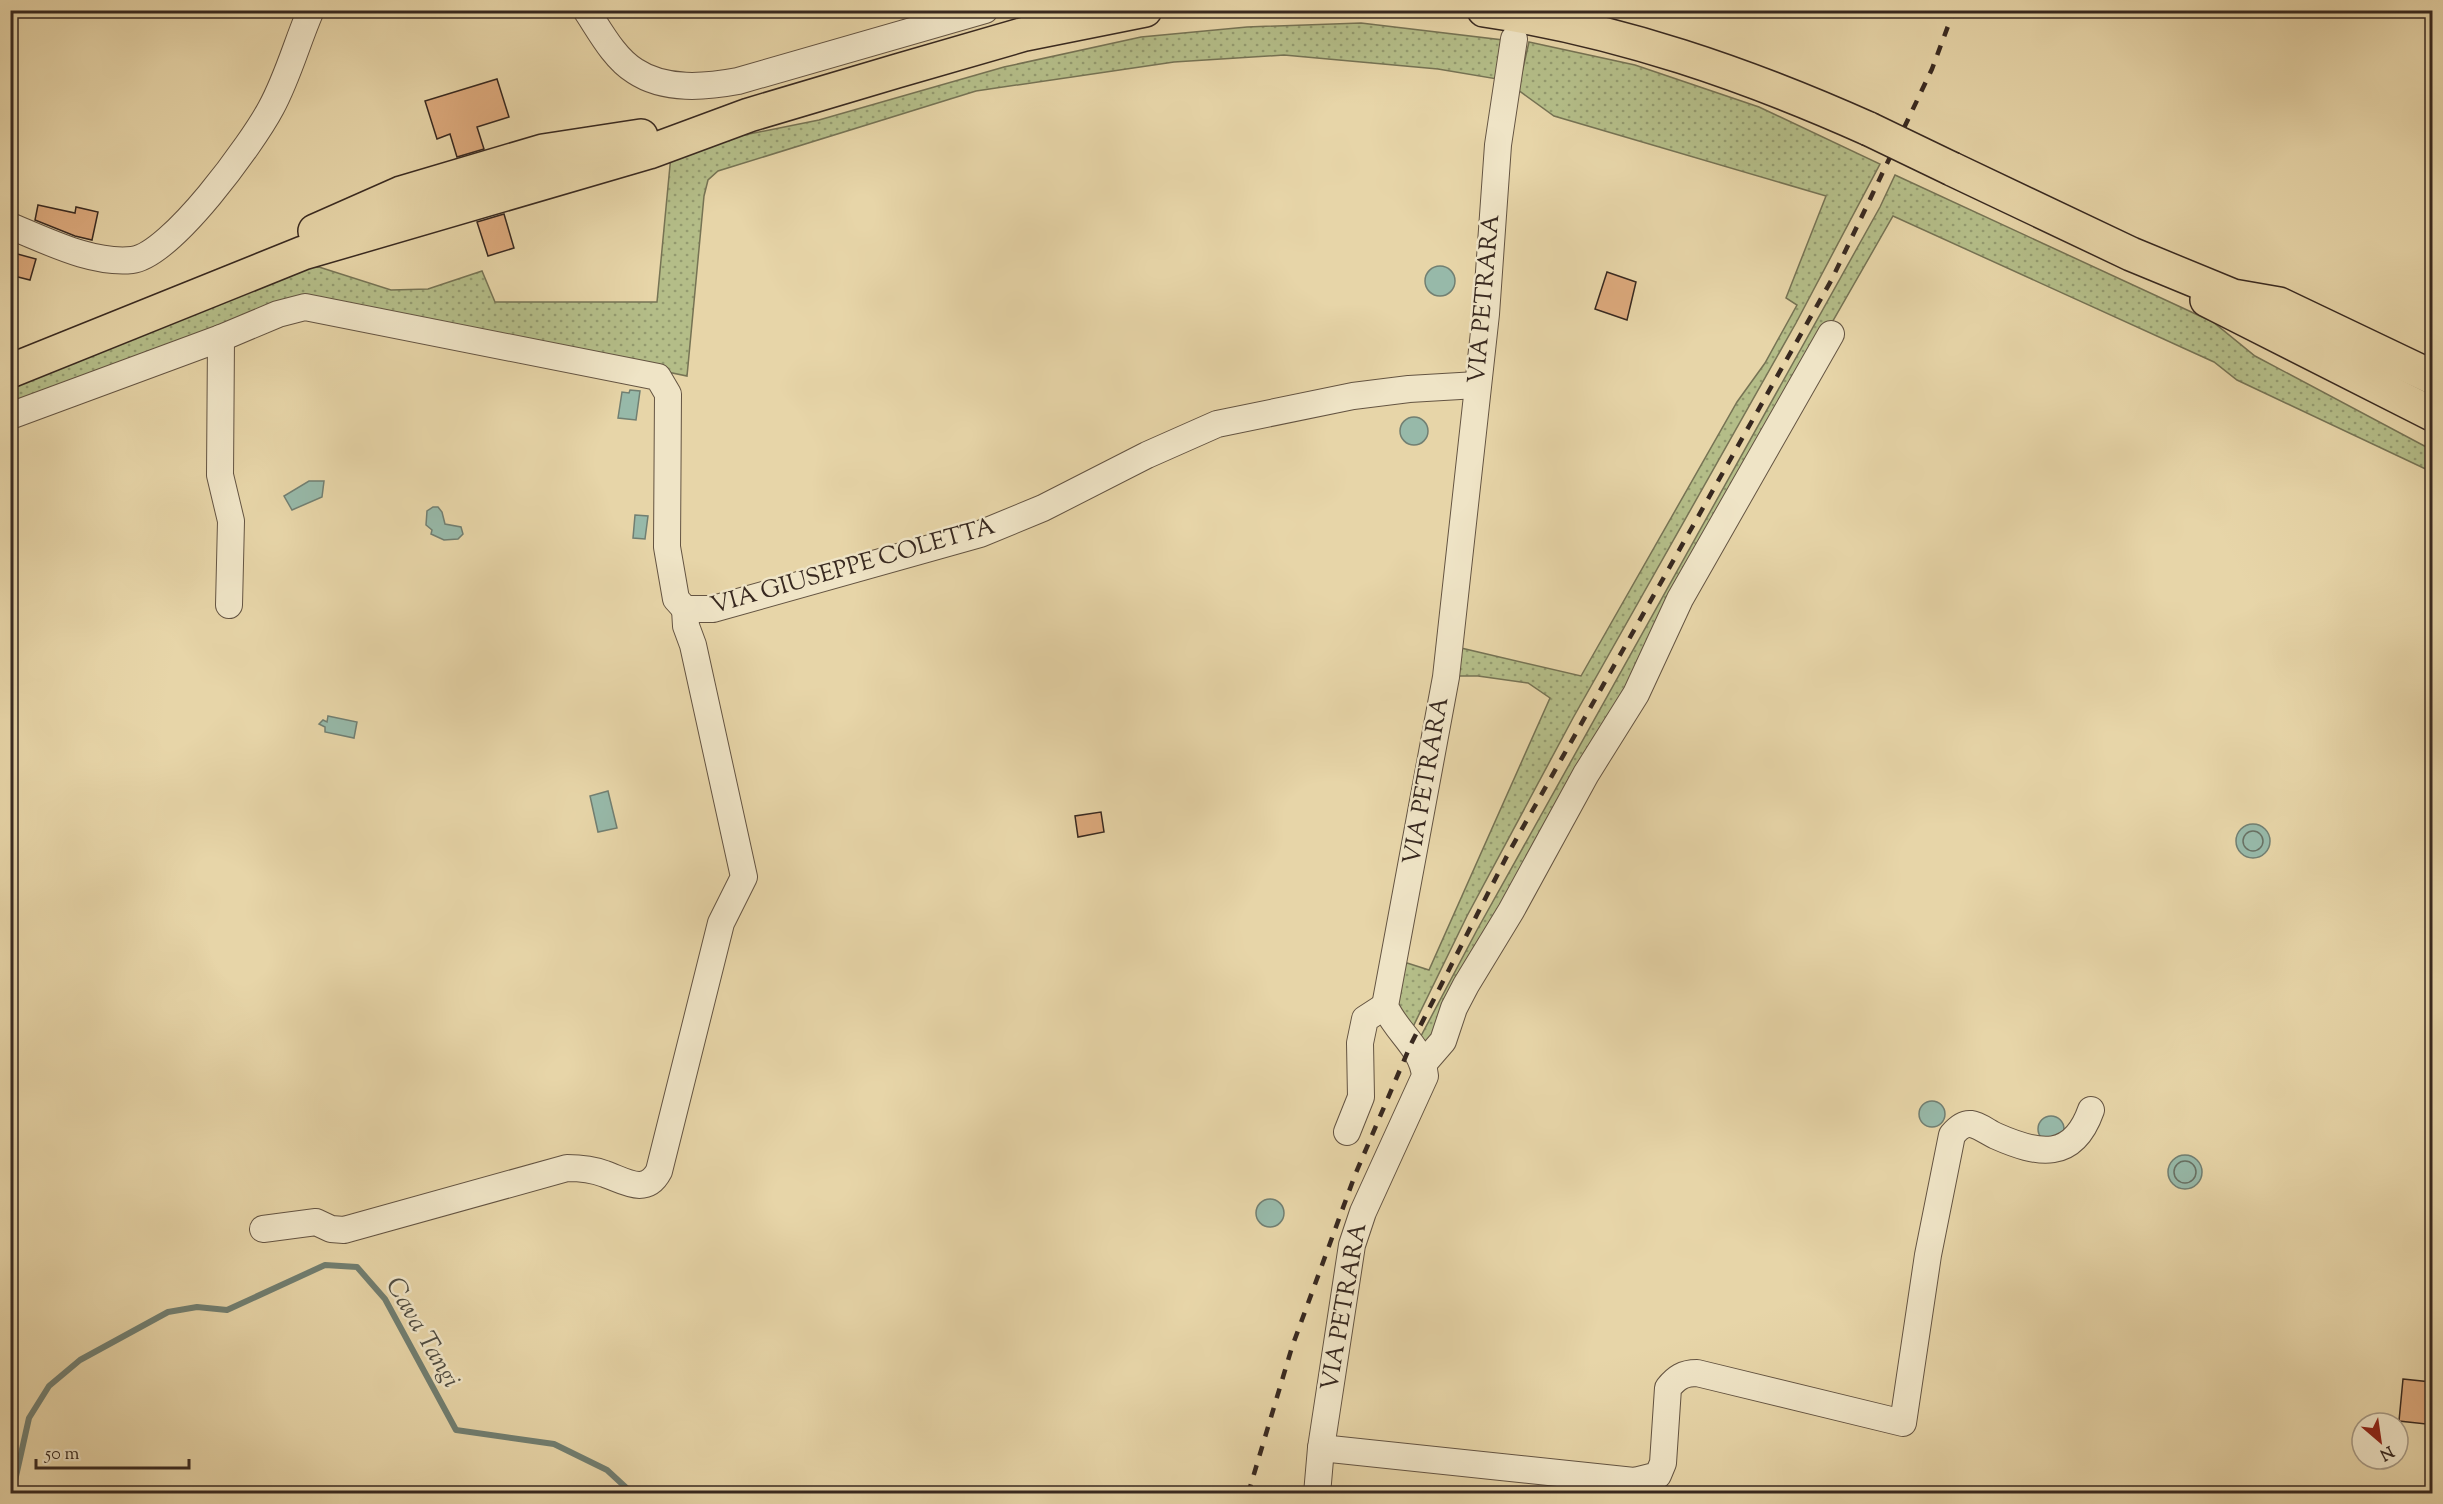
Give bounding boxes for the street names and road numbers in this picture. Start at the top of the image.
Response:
street label: VIA PETRARA [1461,212,1509,385]
street label: VIA GIUSEPPE COLETTA [707,510,1000,624]
street label: VIA PETRARA [1395,694,1459,868]
street label: VIA PETRARA [1313,1220,1377,1394]

